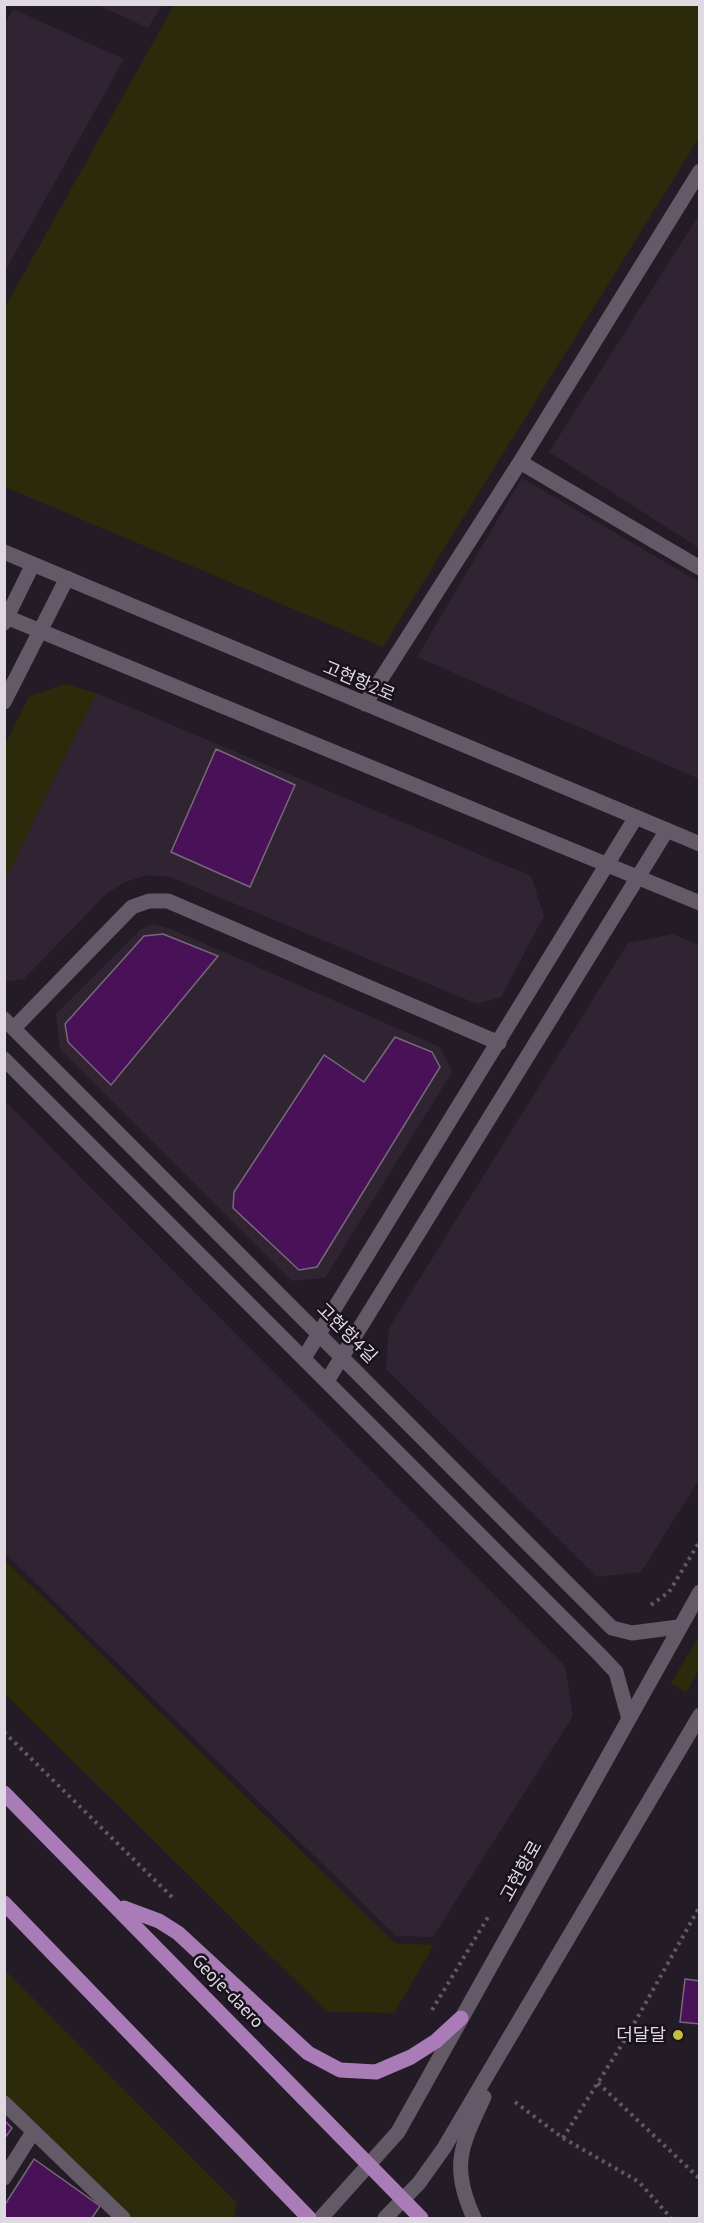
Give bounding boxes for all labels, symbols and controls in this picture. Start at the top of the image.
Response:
street label: 고현항2로 [320,655,399,706]
street label: 고현항4길 [312,1298,382,1368]
street label: 고현항로 [494,1836,547,1905]
street label: Geoje-daero [188,1949,269,2032]
place label: 더달달 [616,2023,666,2046]
marker: 더달달 [671,2028,685,2042]

